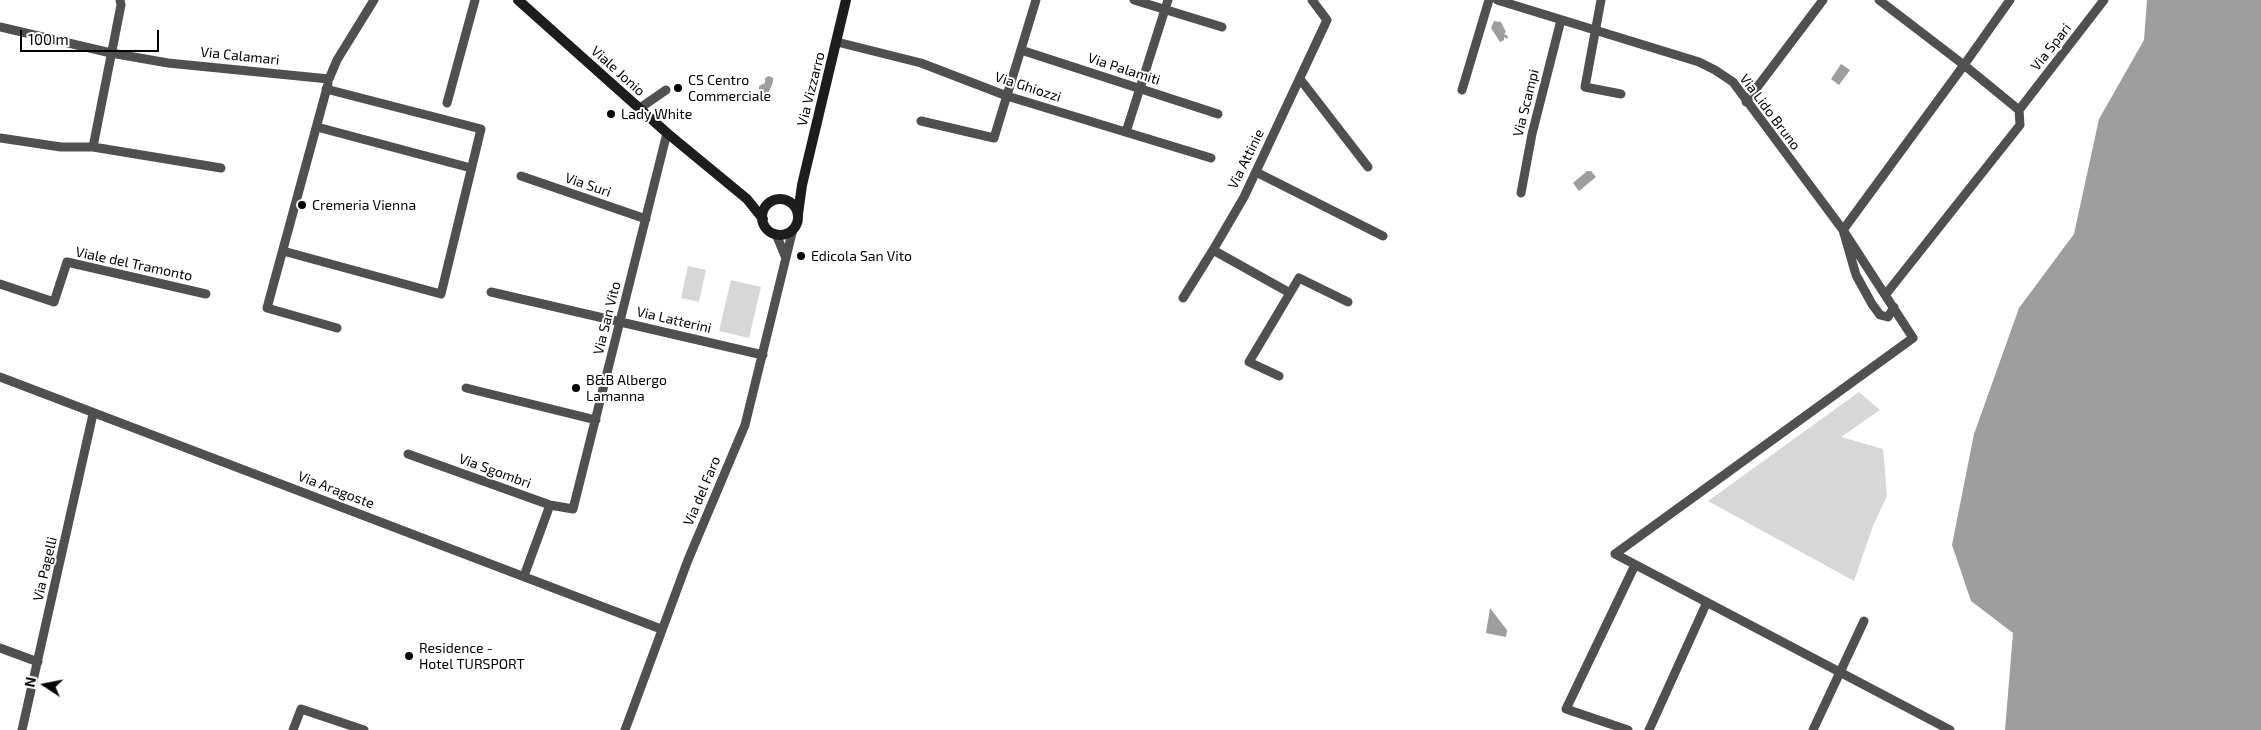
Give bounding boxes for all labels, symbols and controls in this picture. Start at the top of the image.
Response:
scale bar [22,20,161,52]
street label: Via Spari [2027,20,2075,74]
text: 100 m [28,30,69,48]
street label: Viale Jonio [588,42,648,100]
street label: Via Calamari [200,43,280,69]
street label: Via Palamiti [1086,49,1162,89]
street label: Via Vizzarro [794,50,828,128]
street label: Via Scampi [1509,67,1543,139]
street label: Via Ghiozzi [993,68,1063,106]
street label: Via Lido Bruno [1736,71,1804,153]
place label: CS Centro Commerciale [688,72,771,104]
marker: CS Centro Commerciale [672,82,684,94]
place label: Lady White [621,106,692,122]
marker: Lady White [605,108,617,120]
street label: Via Attinie [1224,126,1268,192]
street label: Via Suri [563,169,613,201]
place label: Cremeria Vienna [312,197,416,213]
marker: Cremeria Vienna [296,199,308,211]
street label: Viale del Tramonto [74,243,194,285]
place label: Edicola San Vito [811,248,912,264]
marker: Edicola San Vito [795,250,807,262]
street label: Via San Vito [590,280,624,356]
street label: Via Latterini [635,303,713,337]
place label: B&B Albergo Lamanna [586,372,667,404]
marker: B&B Albergo Lamanna [570,382,582,394]
street label: Via Sgombri [457,450,533,492]
street label: Via del Faro [680,454,724,528]
street label: Via Aragoste [295,468,377,512]
street label: Via Pagelli [29,535,61,603]
place label: Residence - Hotel TURSPORT [419,640,525,672]
marker: Residence - Hotel TURSPORT [403,650,415,662]
north arrow [20,660,70,710]
text: N [20,675,39,689]

